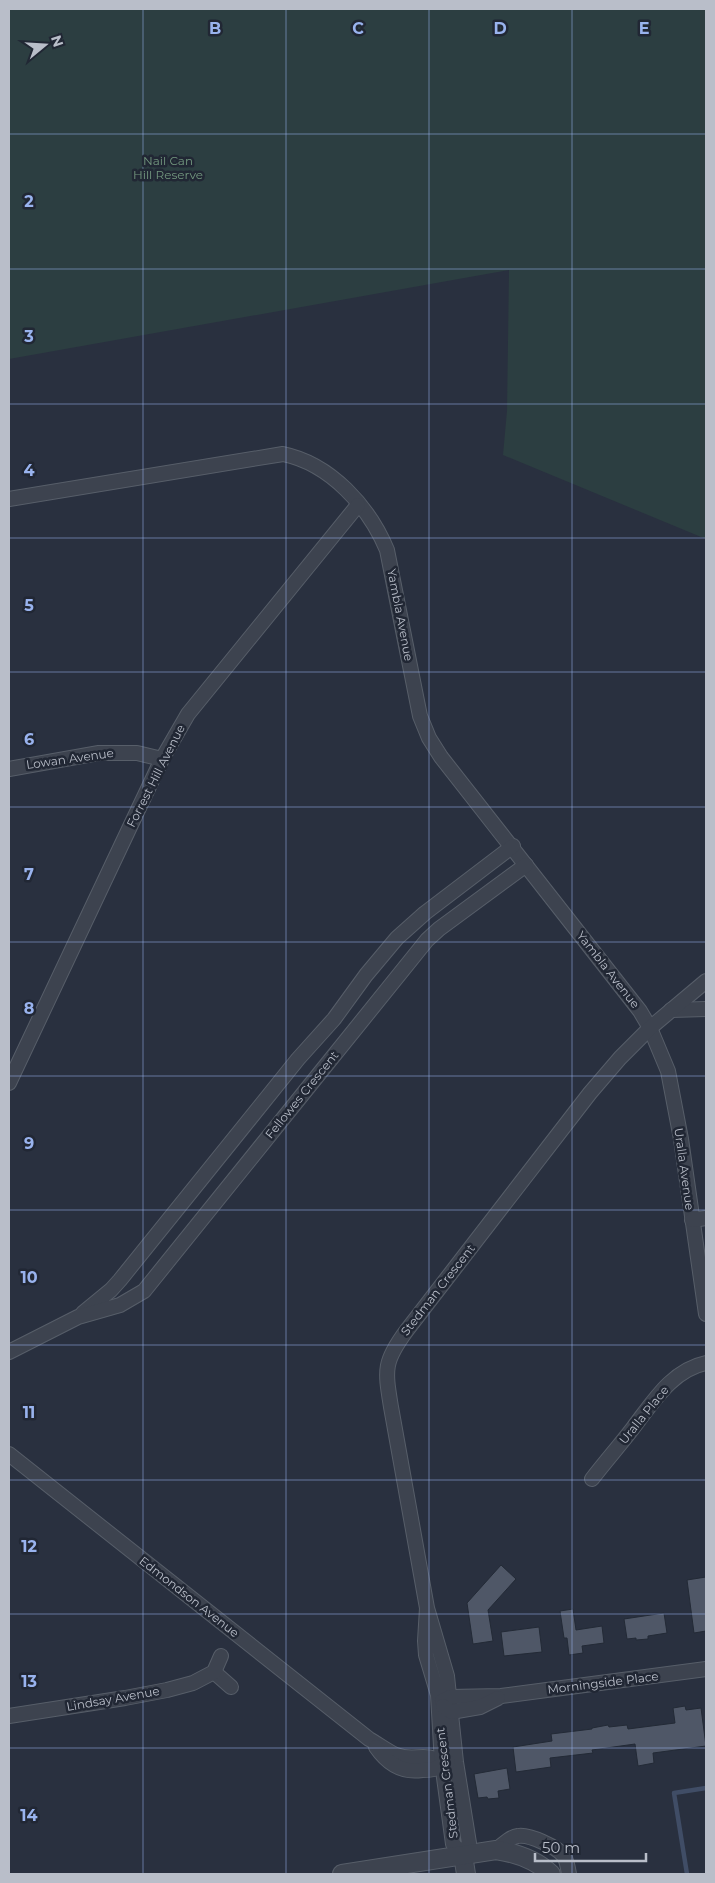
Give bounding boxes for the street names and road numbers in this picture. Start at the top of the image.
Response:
street label: Yambla Avenue [384,568,417,662]
street label: Forrest Hill Avenue [123,722,188,830]
street label: Lowan Avenue [25,745,115,772]
street label: Yambla Avenue [574,928,643,1011]
street label: Fellowes Crescent [262,1048,342,1141]
street label: Uralla Avenue [671,1127,698,1211]
street label: Stedman Crescent [397,1241,478,1338]
street label: Uralla Place [616,1383,672,1447]
street label: Edmondson Avenue [136,1553,242,1640]
street label: Morningside Place [547,1668,659,1697]
street label: Lindsay Avenue [65,1683,161,1714]
street label: Stedman Crescent [432,1727,461,1839]

